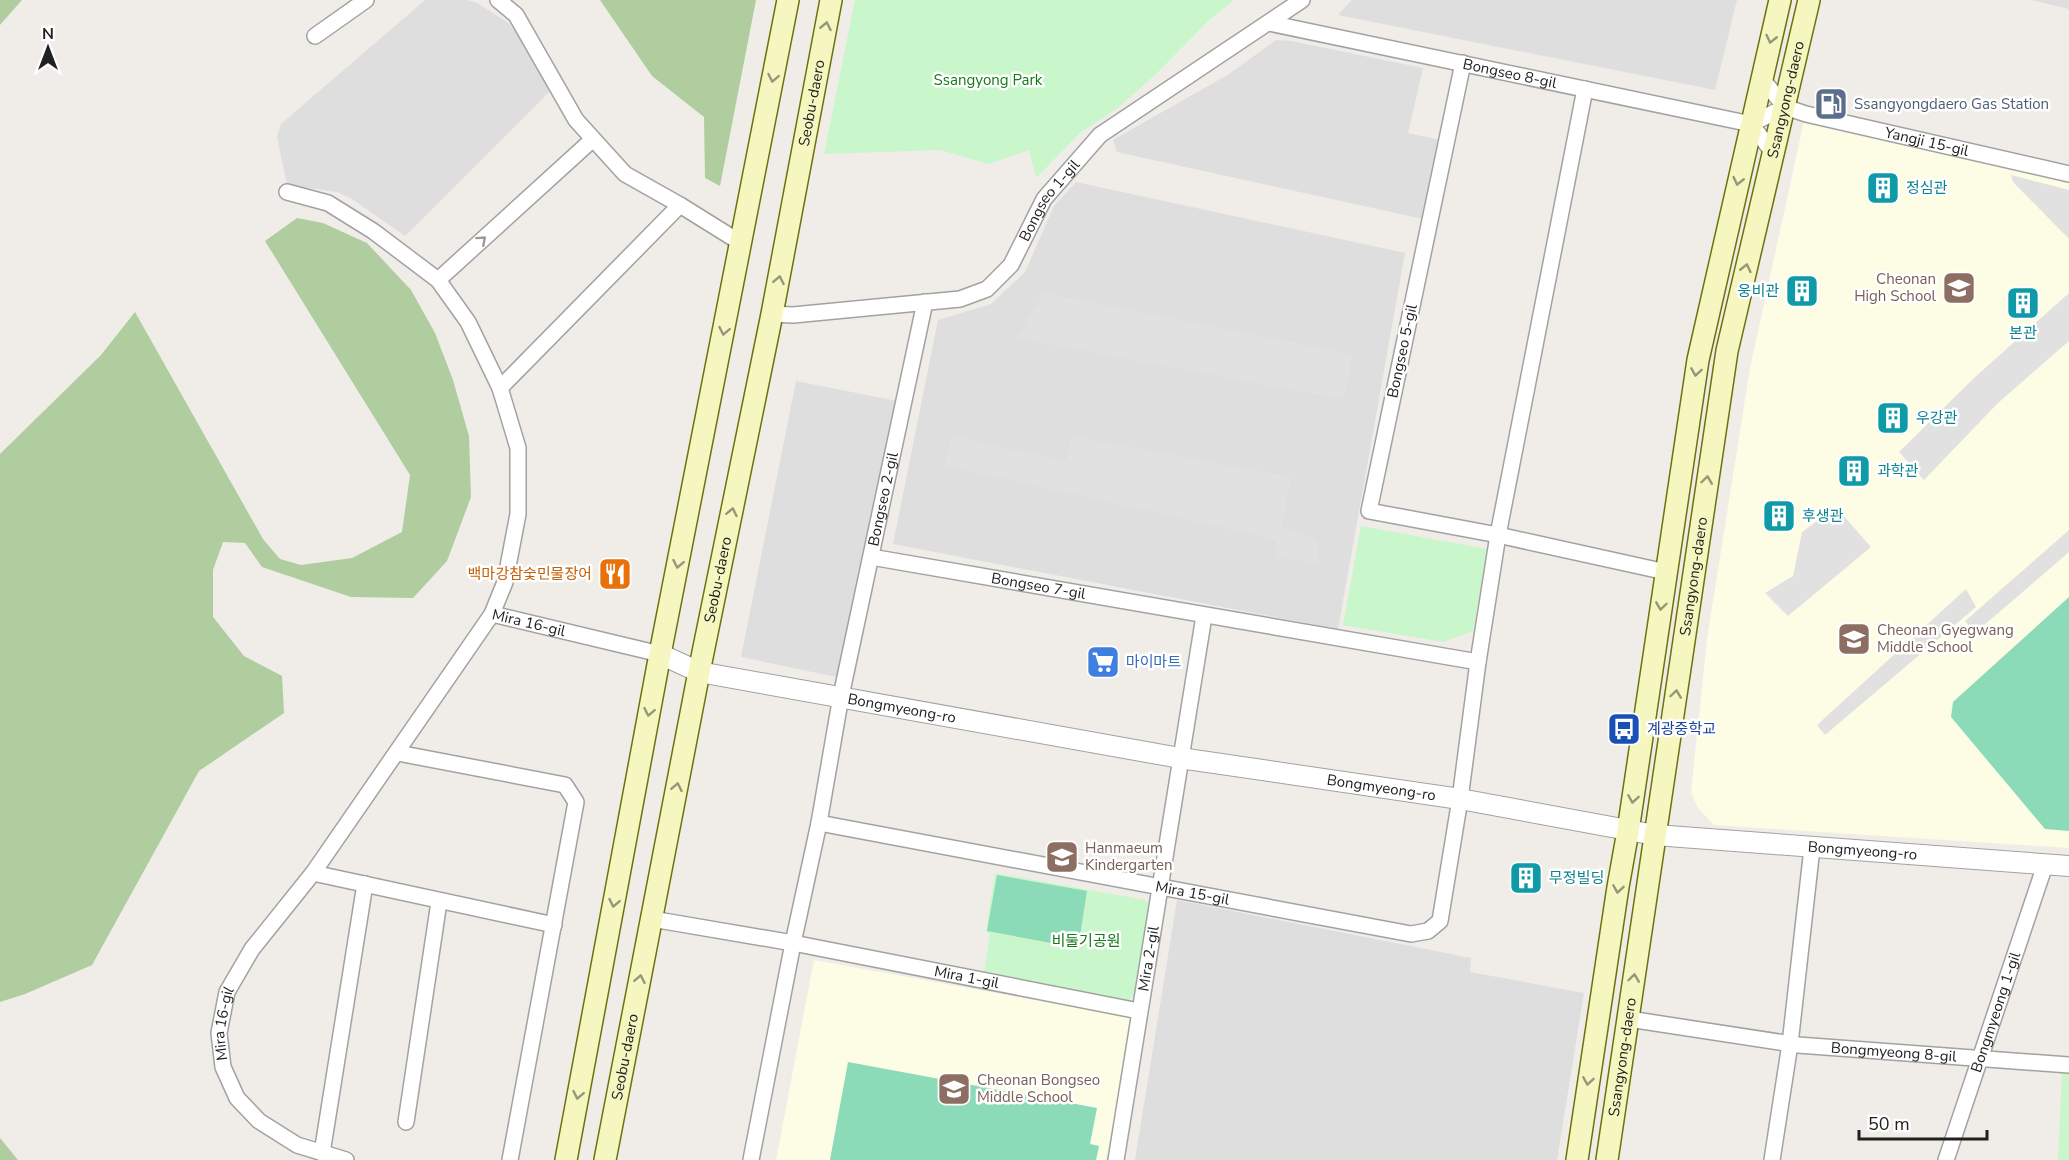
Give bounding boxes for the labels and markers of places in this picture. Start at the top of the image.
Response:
fuel station icon: Ssangyongdaero Gas Station [1813,86,1849,122]
place label: Ssangyongdaero Gas Station [1854,94,2049,114]
building icon: 정심관 [1865,170,1901,206]
place label: 정심관 [1906,178,1948,198]
place label: Cheonan High School [1854,269,1937,306]
school or university icon: Cheonan High School [1941,270,1977,306]
building icon: 웅비관 [1784,273,1820,309]
place label: 웅비관 [1738,281,1779,301]
building icon: 본관 [2005,285,2041,321]
place label: 본관 [2009,323,2037,343]
building icon: 우강관 [1875,400,1911,436]
place label: 우강관 [1916,408,1958,428]
building icon: 과학관 [1836,453,1872,489]
place label: 과학관 [1877,461,1919,481]
building icon: 후생관 [1761,498,1797,534]
place label: 후생관 [1802,506,1844,526]
restaurant icon: 백마강참숯민물장어 [597,556,633,592]
place label: 백마강참숯민물장어 [468,564,592,584]
place label: Cheonan Gyegwang Middle School [1877,620,2014,657]
school or university icon: Cheonan Gyegwang Middle School [1836,621,1872,657]
supermarket icon: 마이마트 [1085,644,1121,680]
place label: 마이마트 [1126,652,1181,672]
bus stop icon: 계광중학교 [1606,711,1642,747]
place label: 계광중학교 [1647,719,1716,739]
place label: Hanmaeum Kindergarten [1085,838,1173,875]
school or university icon: Hanmaeum Kindergarten [1044,839,1080,875]
building icon: 무정빌딩 [1508,860,1544,896]
place label: 무정빌딩 [1549,868,1604,888]
place label: Cheonan Bongseo Middle School [977,1070,1100,1107]
school or university icon: Cheonan Bongseo Middle School [936,1071,972,1107]

